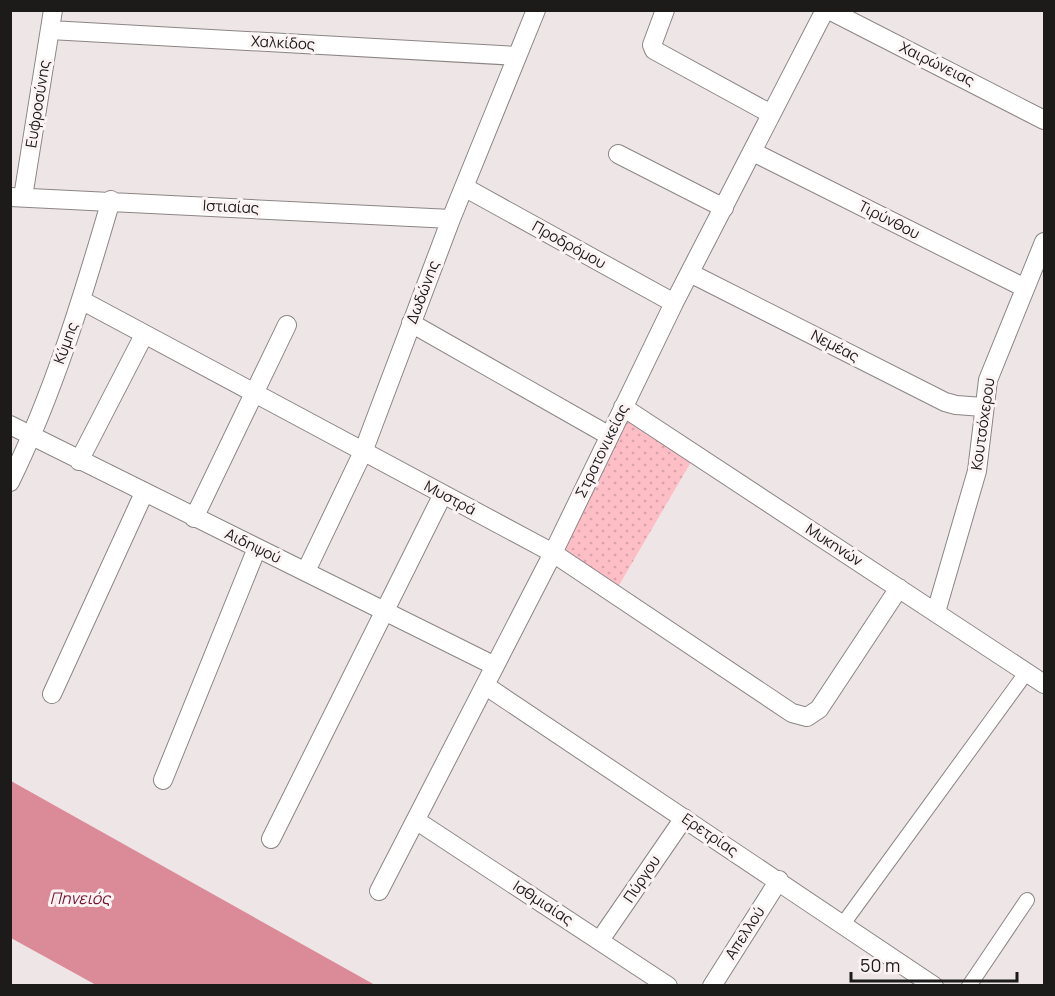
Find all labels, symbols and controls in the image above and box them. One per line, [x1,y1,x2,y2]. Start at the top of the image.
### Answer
street label: Χαλκίδος [250,30,316,55]
street label: Χαιρώνειας [896,36,978,91]
street label: Ευφροσύνης [20,59,55,149]
street label: Ιστιαίας [202,195,260,218]
street label: Τιρύνθου [855,195,924,244]
street label: Προδρόμου [528,216,610,274]
street label: Δωδώνης [401,257,444,326]
street label: Κύμης [48,319,83,367]
street label: Νεμέας [807,324,863,367]
street label: Κουτσόχερου [966,376,999,472]
street label: Στρατονικείας [570,400,633,501]
street label: Μυστρά [421,475,480,520]
street label: Μυκηνών [802,518,867,571]
street label: Αιδηψού [222,523,285,568]
street label: Ερετρίας [678,808,743,861]
street label: Πύργου [618,851,665,906]
street label: Ισθμιαίας [509,875,577,930]
water label: Πηνειός [50,887,111,909]
street label: Απελλού [720,902,769,963]
scale bar [851,945,1018,983]
text: 50 m [860,953,900,977]

